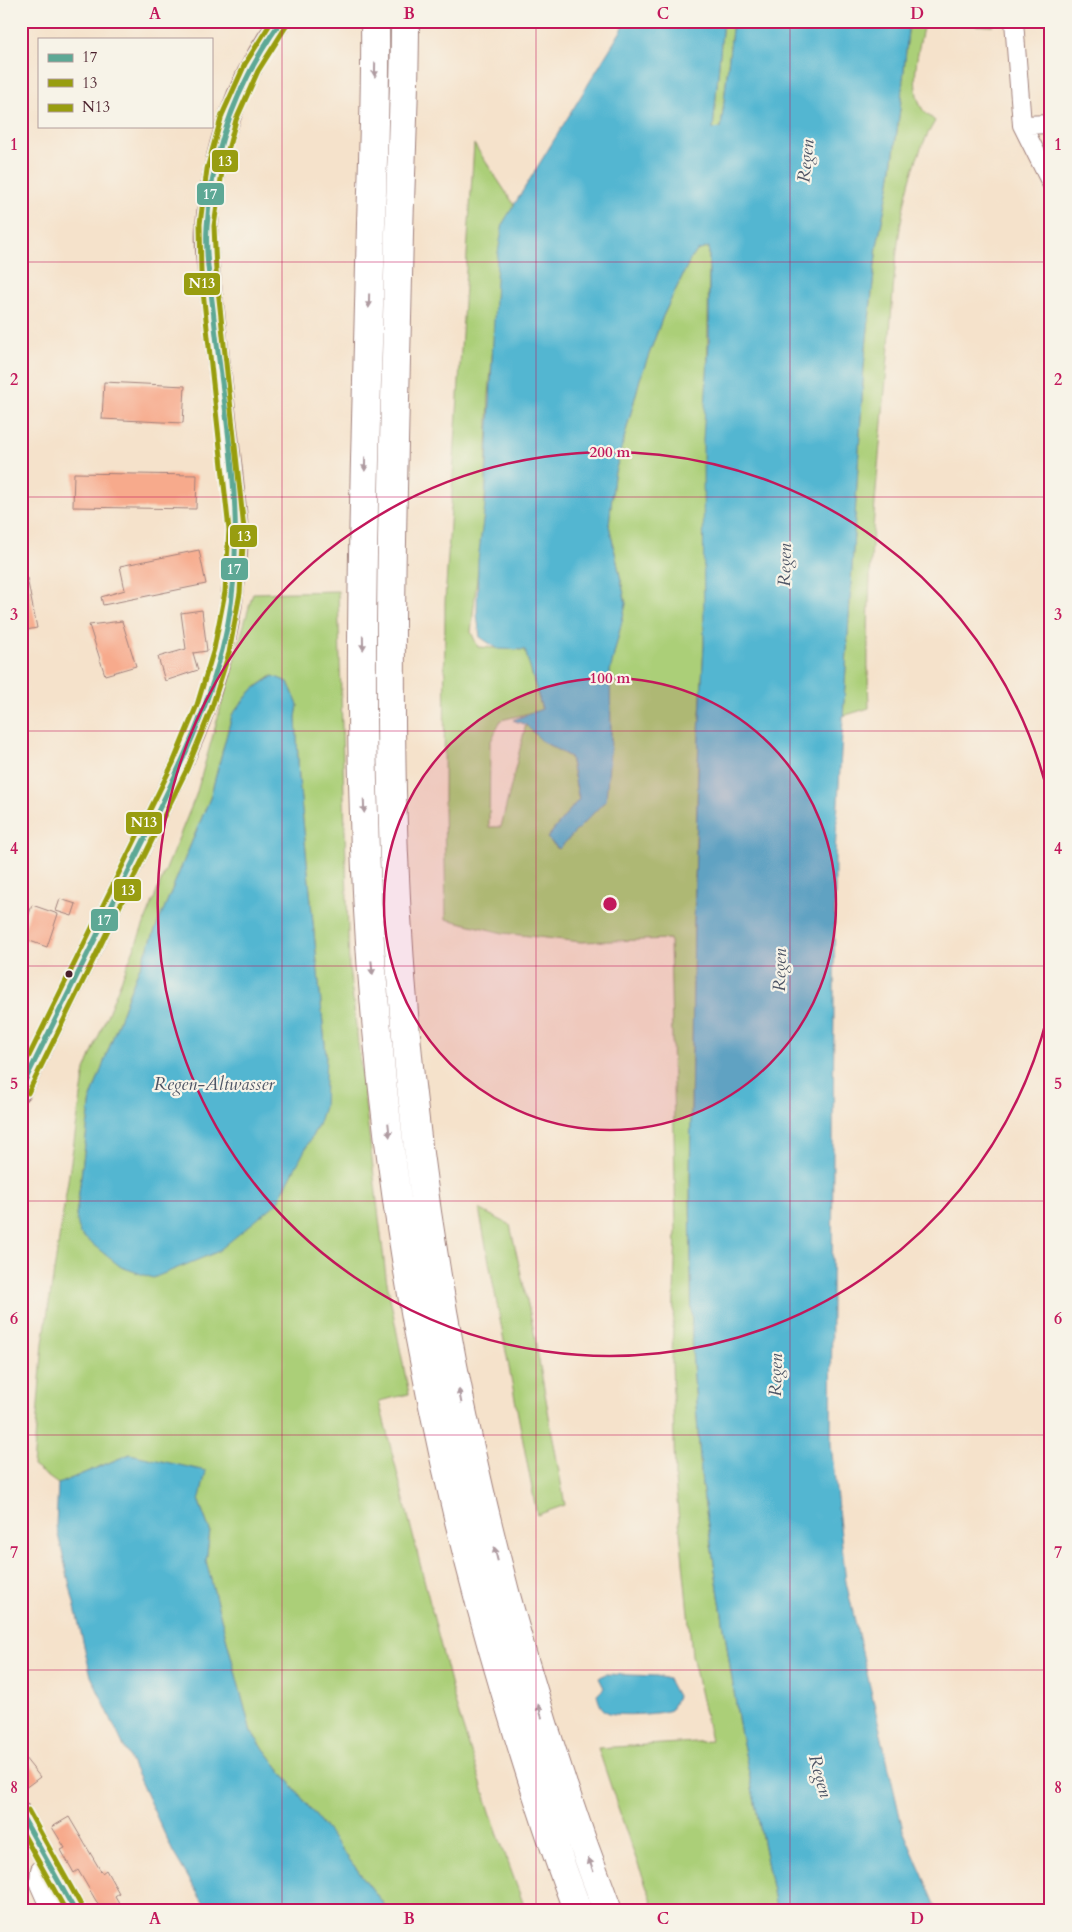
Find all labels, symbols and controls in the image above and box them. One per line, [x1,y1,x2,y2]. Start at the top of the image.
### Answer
text: A [149,3,161,25]
text: B [403,3,415,25]
text: C [657,3,669,25]
text: D [910,3,924,25]
legend [38,38,212,128]
text: 17 [82,47,98,67]
one-way arrow [370,62,378,78]
text: 13 [82,73,97,93]
text: N13 [82,97,110,117]
text: 1 [10,134,18,156]
text: 1 [1054,134,1062,156]
water label: Regen [791,138,821,184]
line badge: 13 [211,149,239,173]
text: 13 [218,152,232,171]
line badge: 17 [196,182,225,206]
text: 17 [203,185,217,204]
line badge: N13 [183,272,221,296]
text: N13 [189,274,215,293]
one-way arrow [365,294,373,310]
text: 2 [10,369,18,391]
text: 2 [1054,369,1062,391]
text: 200 m [590,442,631,462]
one-way arrow [361,456,369,472]
line badge: 13 [229,524,258,548]
text: 13 [237,527,251,546]
water label: Regen [772,543,798,587]
line badge: 17 [220,557,249,581]
text: 17 [227,560,241,579]
text: 3 [10,604,18,626]
text: 3 [1054,604,1062,626]
one-way arrow [359,635,367,651]
text: 100 m [590,668,631,688]
one-way arrow [360,798,368,814]
line badge: N13 [125,811,163,835]
text: N13 [131,813,157,832]
text: 4 [10,838,18,860]
text: 4 [1054,838,1062,860]
line badge: 13 [113,878,142,902]
text: 13 [121,881,135,900]
centre of rings [601,895,619,913]
line badge: 17 [90,908,119,932]
text: 17 [97,911,111,930]
water label: Regen [767,948,793,992]
one-way arrow [369,960,377,976]
unlabelled marker [64,969,74,979]
water label: Regen-Altwasser [154,1072,275,1097]
text: 5 [10,1073,18,1095]
text: 5 [1054,1073,1062,1095]
one-way arrow [385,1122,393,1138]
text: 6 [10,1308,18,1330]
text: 6 [1054,1308,1062,1330]
water label: Regen [763,1353,789,1397]
one-way arrow [456,1387,464,1403]
text: 7 [10,1542,18,1564]
text: 7 [1054,1542,1062,1564]
one-way arrow [492,1547,500,1562]
one-way arrow [536,1703,544,1718]
water label: Regen [802,1752,838,1800]
text: 8 [10,1777,18,1799]
text: 8 [1054,1777,1062,1799]
one-way arrow [587,1857,595,1872]
text: A [149,1908,161,1930]
text: B [403,1908,415,1930]
text: C [657,1908,669,1930]
text: D [910,1908,924,1930]

